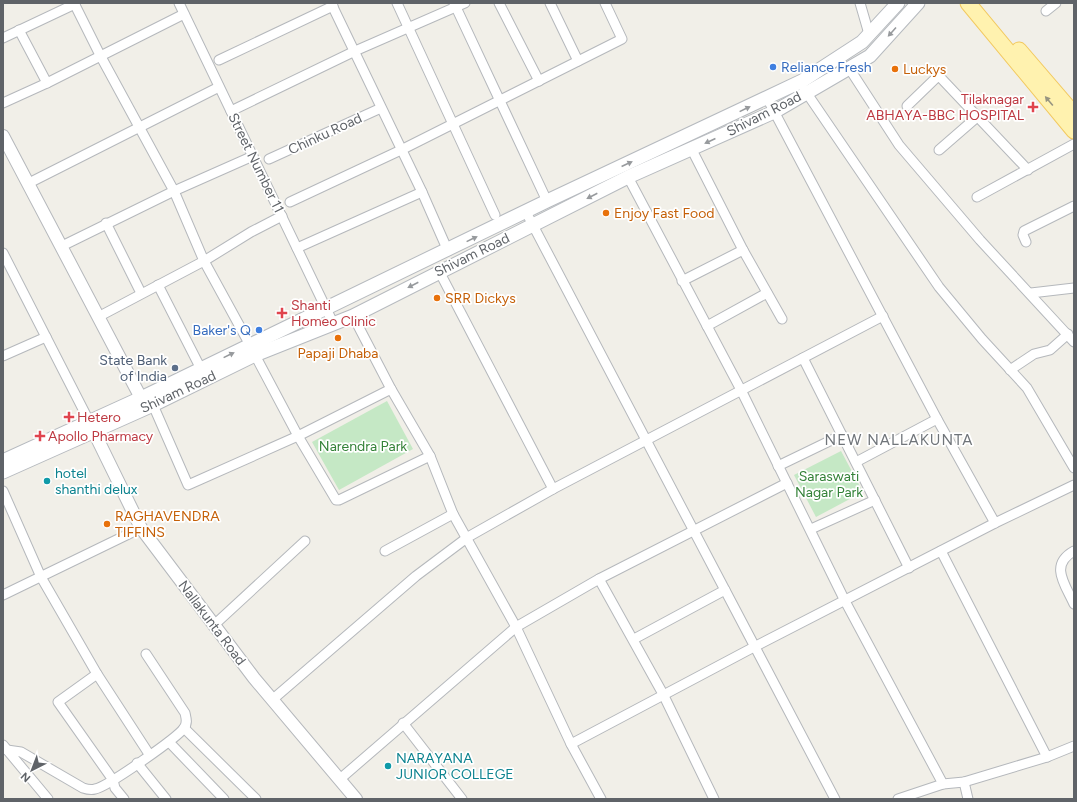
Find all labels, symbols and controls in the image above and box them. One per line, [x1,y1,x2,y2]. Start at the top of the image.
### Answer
one-way arrow [887,27,897,37]
place label: Reliance Fresh [781,59,872,76]
place label: Luckys [903,61,946,78]
marker: Reliance Fresh [768,62,778,72]
marker: Luckys [890,64,900,74]
street label: Shivam Road [724,88,804,140]
place label: Tilaknagar ABHAYA-BBC HOSPITAL [866,91,1025,124]
one-way arrow [1045,96,1054,107]
marker: Tilaknagar ABHAYA-BBC HOSPITAL [1027,101,1039,113]
one-way arrow [739,106,750,112]
street label: Street Number 11 [225,110,287,216]
street label: Chinku Road [285,110,365,158]
one-way arrow [704,138,716,144]
one-way arrow [621,161,633,167]
one-way arrow [586,192,598,199]
place label: Enjoy Fast Food [614,205,715,222]
marker: Enjoy Fast Food [601,208,611,218]
street label: Shivam Road [432,229,512,281]
one-way arrow [467,236,478,242]
one-way arrow [407,281,419,288]
place label: SRR Dickys [445,290,516,307]
marker: SRR Dickys [432,293,442,303]
place label: Shanti Homeo Clinic [291,297,376,330]
marker: Shanti Homeo Clinic [276,307,288,319]
place label: Baker's Q [193,322,251,339]
marker: Baker's Q [254,325,264,335]
marker: Papaji Dhaba [333,333,343,343]
place label: Papaji Dhaba [298,345,378,362]
place label: State Bank of India [99,352,167,385]
one-way arrow [223,352,234,358]
marker: State Bank of India [170,363,180,373]
street label: Shivam Road [137,367,219,417]
place label: Hetero [77,409,121,426]
marker: Hetero [64,412,74,422]
place label: Apollo Pharmacy [48,428,154,445]
marker: Apollo Pharmacy [35,431,45,441]
district label: NEW NALLAKUNTA [825,431,973,449]
park label: Narendra Park [319,438,407,455]
place label: hotel shanthi delux [55,465,138,498]
park label: Saraswati Nagar Park [795,468,863,501]
marker: hotel shanthi delux [42,476,52,486]
place label: RAGHAVENDRA TIFFINS [115,508,220,541]
marker: RAGHAVENDRA TIFFINS [102,519,112,529]
street label: Nallakunta Road [175,577,249,669]
north arrow [12,750,52,790]
place label: NARAYANA JUNIOR COLLEGE [396,750,514,783]
marker: NARAYANA JUNIOR COLLEGE [383,761,393,771]
text: N [18,769,33,785]

